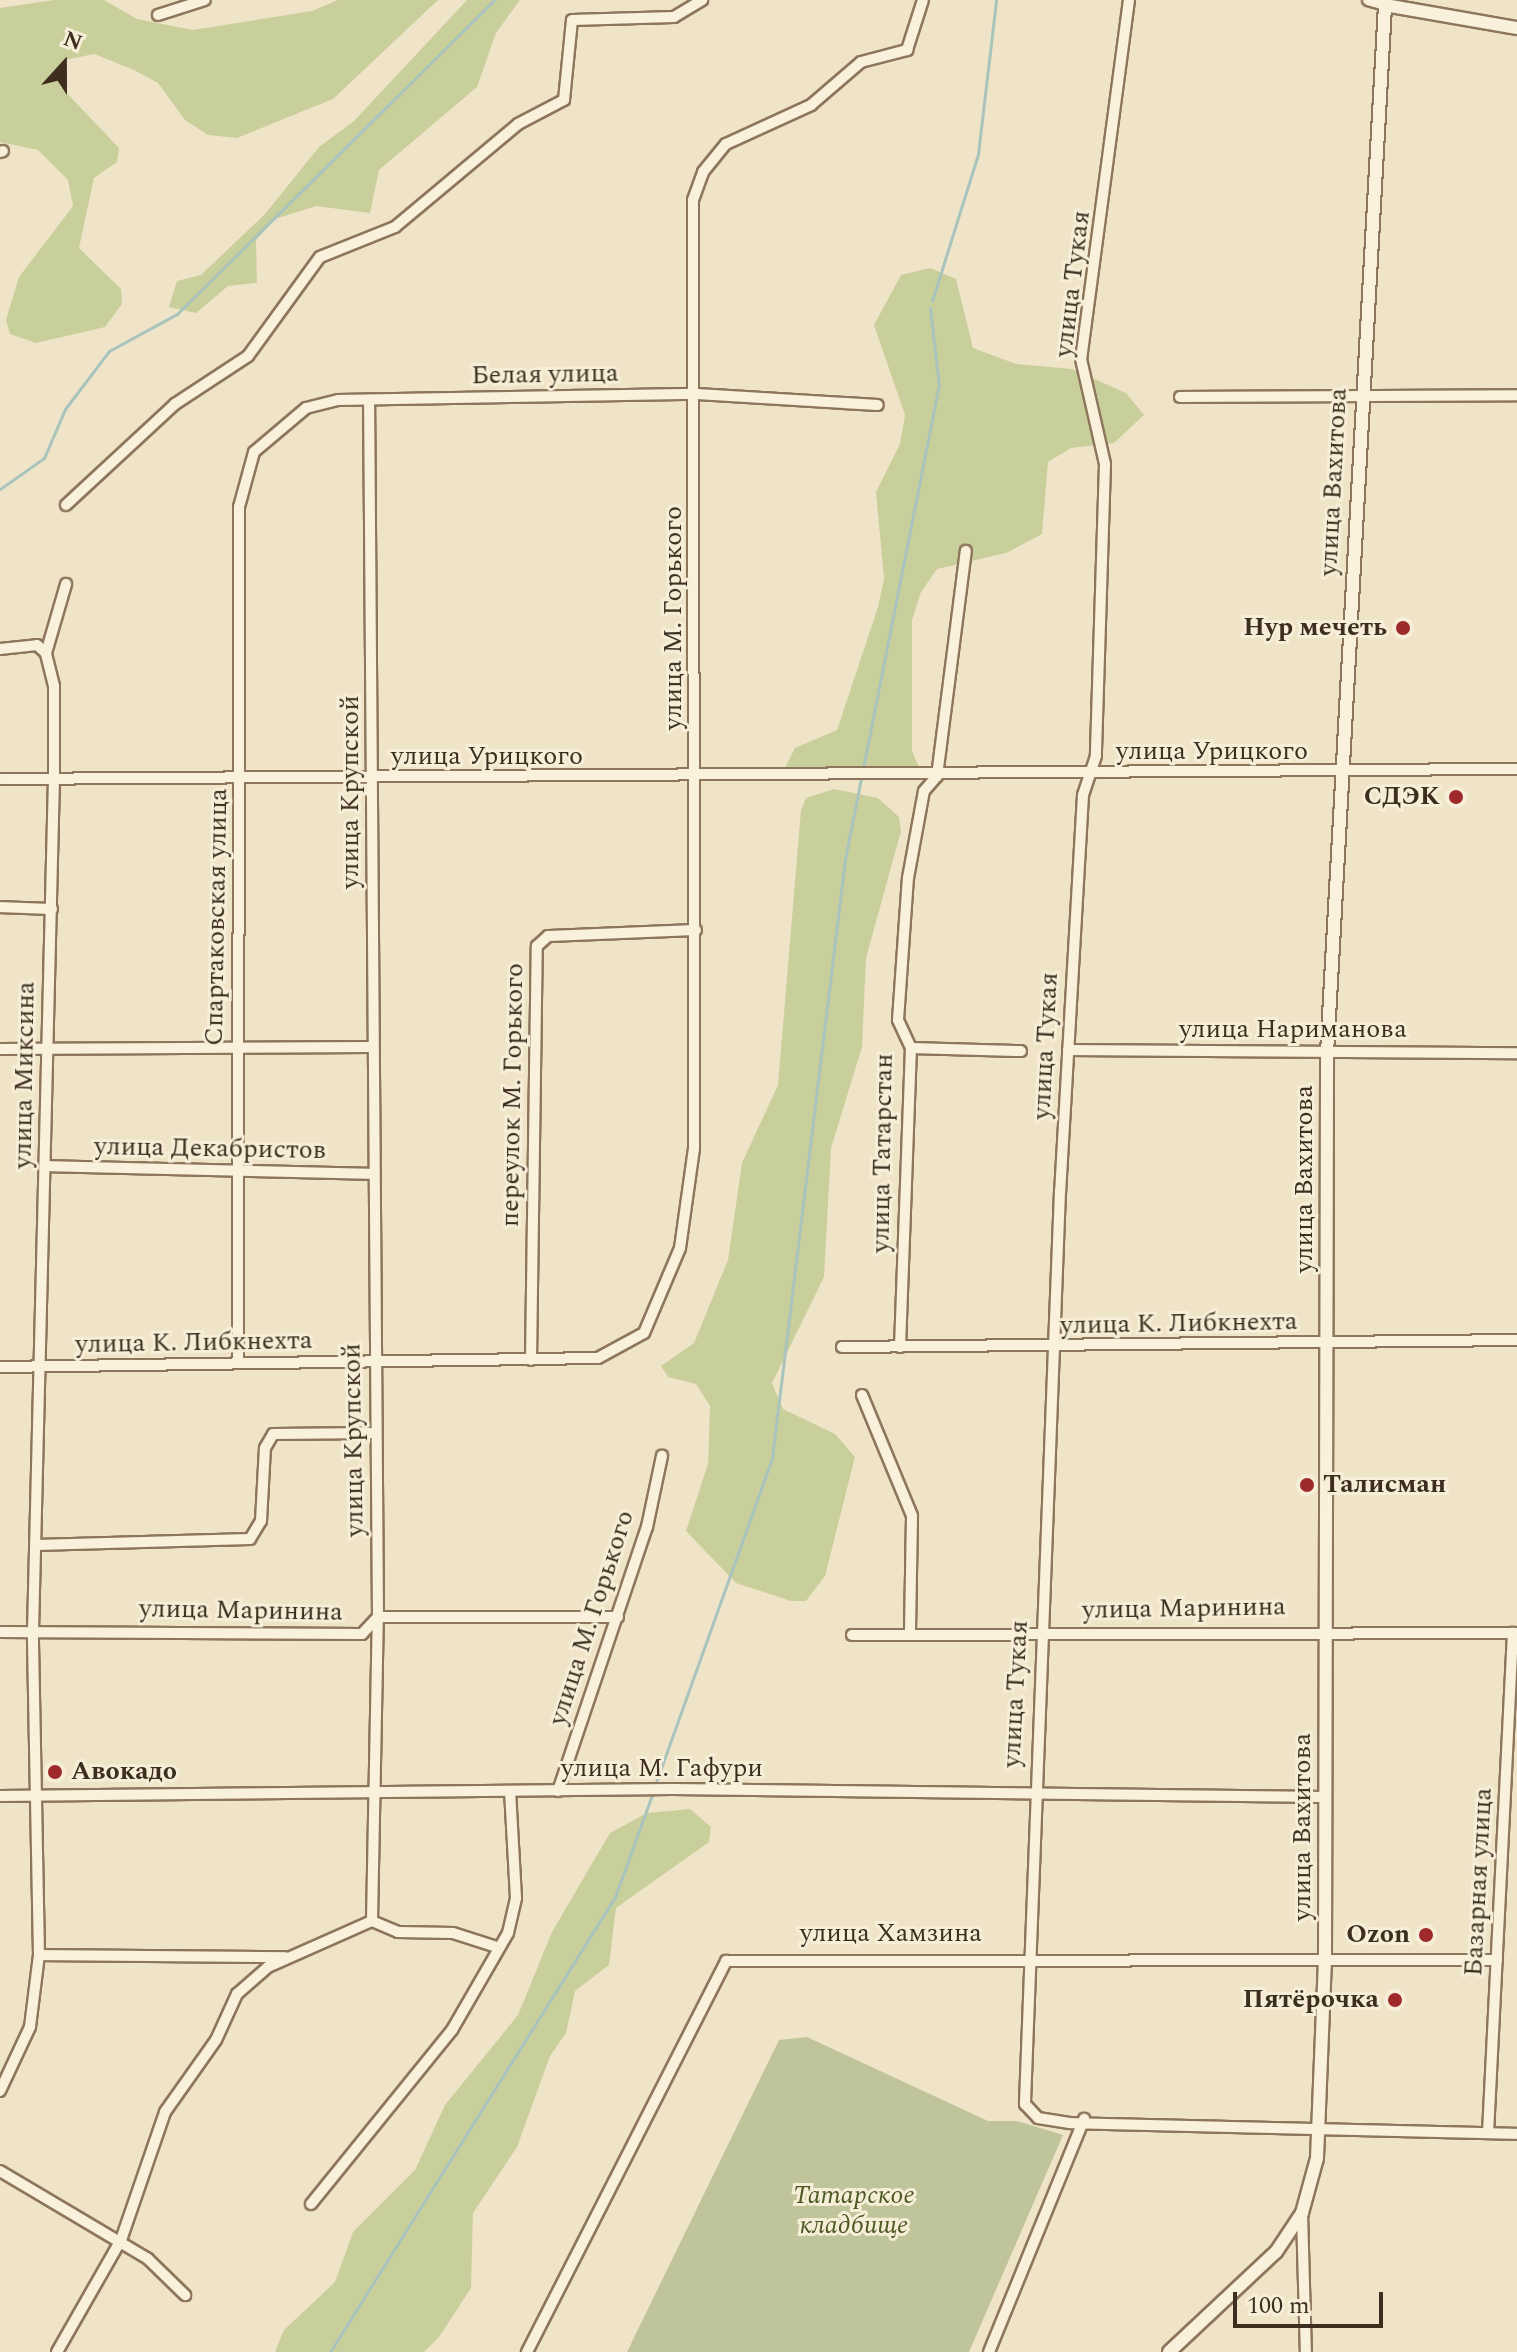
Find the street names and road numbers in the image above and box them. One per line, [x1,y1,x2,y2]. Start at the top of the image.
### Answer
street label: улица Тукая [1049,209,1097,359]
street label: Белая улица [471,358,619,392]
street label: улица Вахитова [1313,387,1355,577]
street label: улица М. Горького [658,506,690,730]
street label: улица Крупской [335,695,367,889]
street label: улица Урицкого [1116,736,1308,768]
street label: улица Урицкого [391,741,583,773]
street label: Спартаковская улица [199,788,235,1046]
street label: переулок М. Горького [495,963,531,1227]
street label: улица Тукая [1027,972,1065,1120]
street label: улица Миксина [8,981,42,1169]
street label: улица Нариманова [1179,1014,1407,1046]
street label: улица Татарстан [866,1053,900,1253]
street label: улица Вахитова [1289,1085,1321,1273]
street label: улица Декабристов [94,1131,326,1167]
street label: улица К. Либкнехта [1060,1306,1298,1342]
street label: улица К. Либкнехта [75,1325,313,1361]
street label: улица Крупской [337,1343,371,1537]
street label: улица М. Горького [543,1507,641,1729]
street label: улица Маринина [1082,1592,1286,1626]
street label: улица Маринина [139,1594,343,1628]
street label: улица Тукая [997,1620,1035,1768]
street label: улица Вахитова [1287,1733,1319,1921]
street label: улица М. Гафури [561,1753,763,1785]
street label: Базарная улица [1458,1787,1500,1977]
street label: улица Хамзина [800,1918,982,1950]

